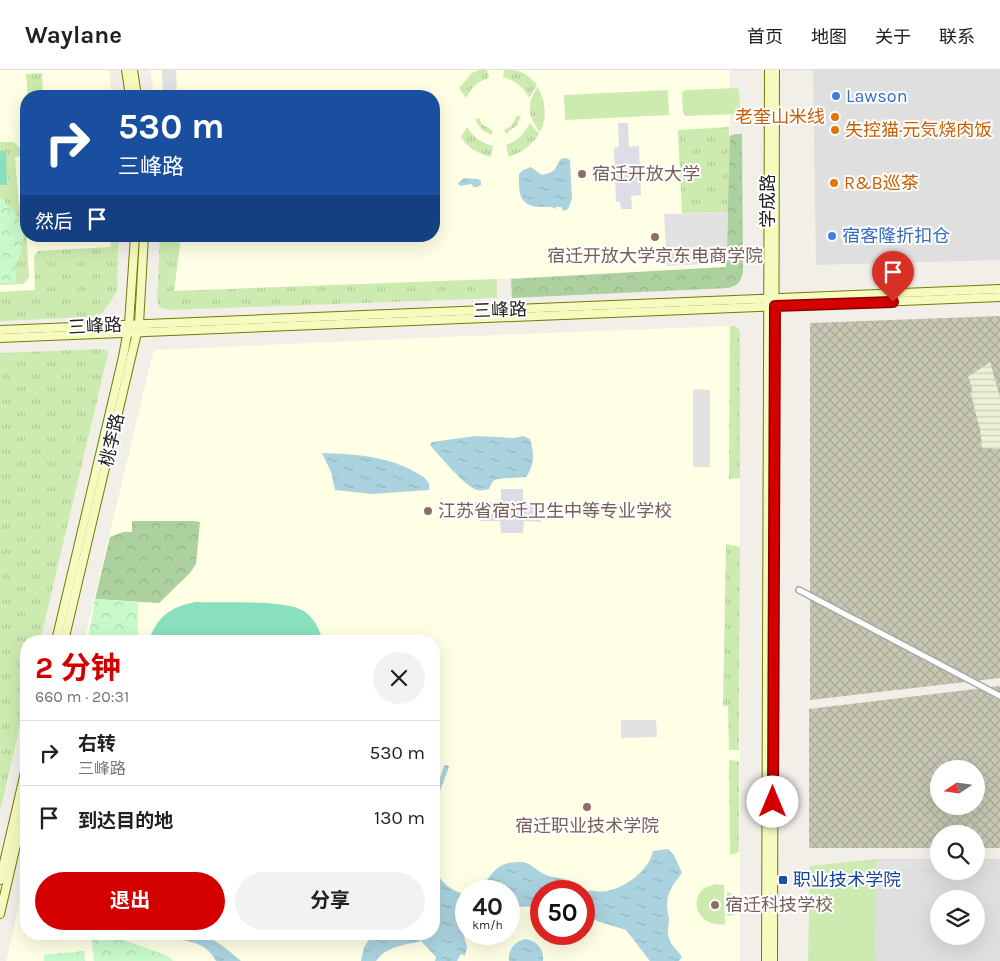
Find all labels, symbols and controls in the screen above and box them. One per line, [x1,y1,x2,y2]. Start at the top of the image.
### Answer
text: Waylane [25,21,122,49]
text: 首页 [747,26,783,48]
text: 地图 [811,26,847,48]
text: 关于 [875,26,911,48]
text: 联系 [939,26,975,48]
place label: Lawson [846,85,908,107]
marker: Lawson [830,90,842,102]
text: 530 m [118,106,224,147]
place label: 老奎山米线 [735,106,825,128]
icon: right [35,110,100,175]
marker: 老奎山米线 [829,111,841,123]
place label: 失控猫·元気烧肉饭 [845,119,992,141]
marker: 失控猫·元気烧肉饭 [829,124,841,136]
text: 三峰路 [118,154,184,180]
place label: 宿迁开放大学 [592,163,700,185]
marker: 宿迁开放大学 [576,168,588,180]
place label: R&B巡茶 [844,172,919,194]
street label: 学成路 [757,174,779,228]
marker: R&B巡茶 [828,177,840,189]
icon: arrive [83,205,111,233]
text: 然后 [35,211,73,233]
place label: 宿客隆折扣仓 [842,225,950,247]
marker: 宿客隆折扣仓 [826,230,838,242]
marker: 宿迁开放大学京东电商学院 [649,231,661,243]
place label: 宿迁开放大学京东电商学院 [547,245,763,267]
pin [872,251,914,302]
icon: arrive [879,258,907,286]
street label: 三峰路 [473,298,527,322]
street label: 三峰路 [67,314,123,338]
street label: 桃李路 [95,411,129,469]
place label: 江苏省宿迁卫生中等专业学校 [438,500,672,522]
marker: 江苏省宿迁卫生中等专业学校 [422,505,434,517]
text: 2 分钟 [35,650,121,686]
button: close [373,652,425,704]
text: 660 m · 20:31 [35,687,129,706]
text: 右转 [78,733,116,755]
icon: right [35,739,63,767]
text: 530 m [369,742,425,764]
text: 三峰路 [78,759,126,778]
north arrow [930,760,985,815]
map controls [930,760,985,945]
position arrow [746,775,798,827]
marker: 宿迁职业技术学院 [581,801,593,813]
icon: arrive [35,804,63,832]
text: 130 m [374,807,425,829]
text: 到达目的地 [78,810,173,832]
place label: 宿迁职业技术学院 [515,815,659,837]
button: search [930,825,985,880]
place label: 职业技术学院 [793,869,901,891]
button: 退出 [35,872,225,930]
button: 分享 [235,872,425,930]
marker: 职业技术学院 [777,874,789,886]
speed limit sign: 50 [530,880,595,945]
button: layers [930,890,985,945]
text: 40 [472,892,503,921]
place label: 宿迁科技学校 [725,894,833,916]
marker: 宿迁科技学校 [709,899,721,911]
text: km/h [472,918,503,932]

